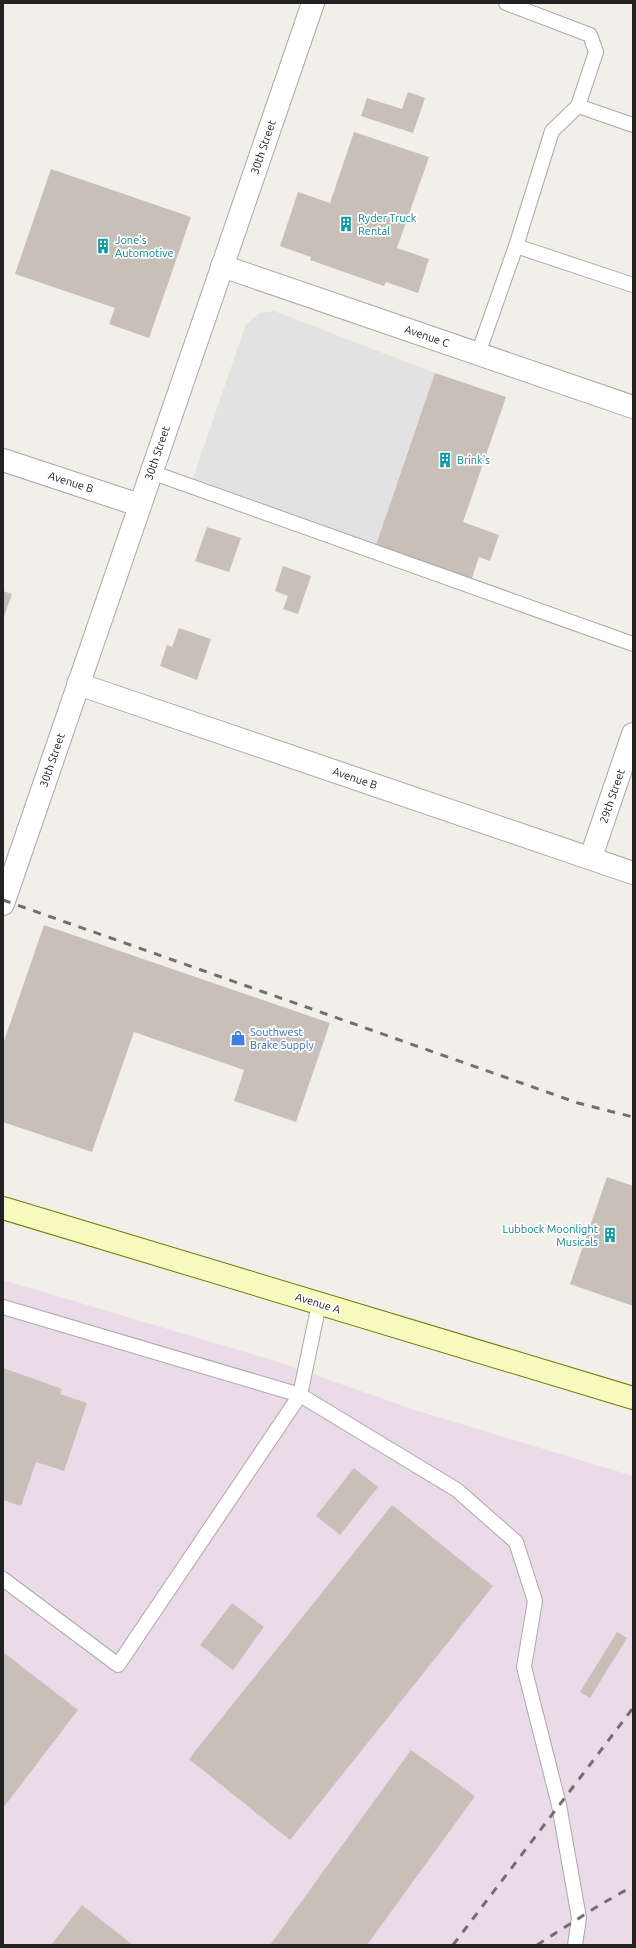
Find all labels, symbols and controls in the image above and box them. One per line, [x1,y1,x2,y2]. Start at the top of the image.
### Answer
street label: 30th Street [248,118,278,176]
place label: Ryder Truck Rental [358,212,417,237]
building icon: Ryder Truck Rental [337,215,355,233]
place label: Jone's Automotive [115,234,174,259]
building icon: Jone's Automotive [94,237,112,255]
street label: Avenue C [403,323,451,349]
street label: 30th Street [142,424,172,482]
building icon: Brink's [436,451,454,469]
place label: Brink's [457,454,490,466]
street label: Avenue B [47,469,95,495]
street label: 30th Street [37,731,67,789]
street label: Avenue B [331,765,379,791]
street label: 29th Street [597,767,627,825]
place label: Southwest Brake Supply [250,1026,315,1051]
shop icon: Southwest Brake Supply [229,1029,247,1047]
place label: Lubbock Moonlight Musicals [502,1223,599,1248]
building icon: Lubbock Moonlight Musicals [601,1226,619,1244]
street label: Avenue A [294,1290,343,1316]

